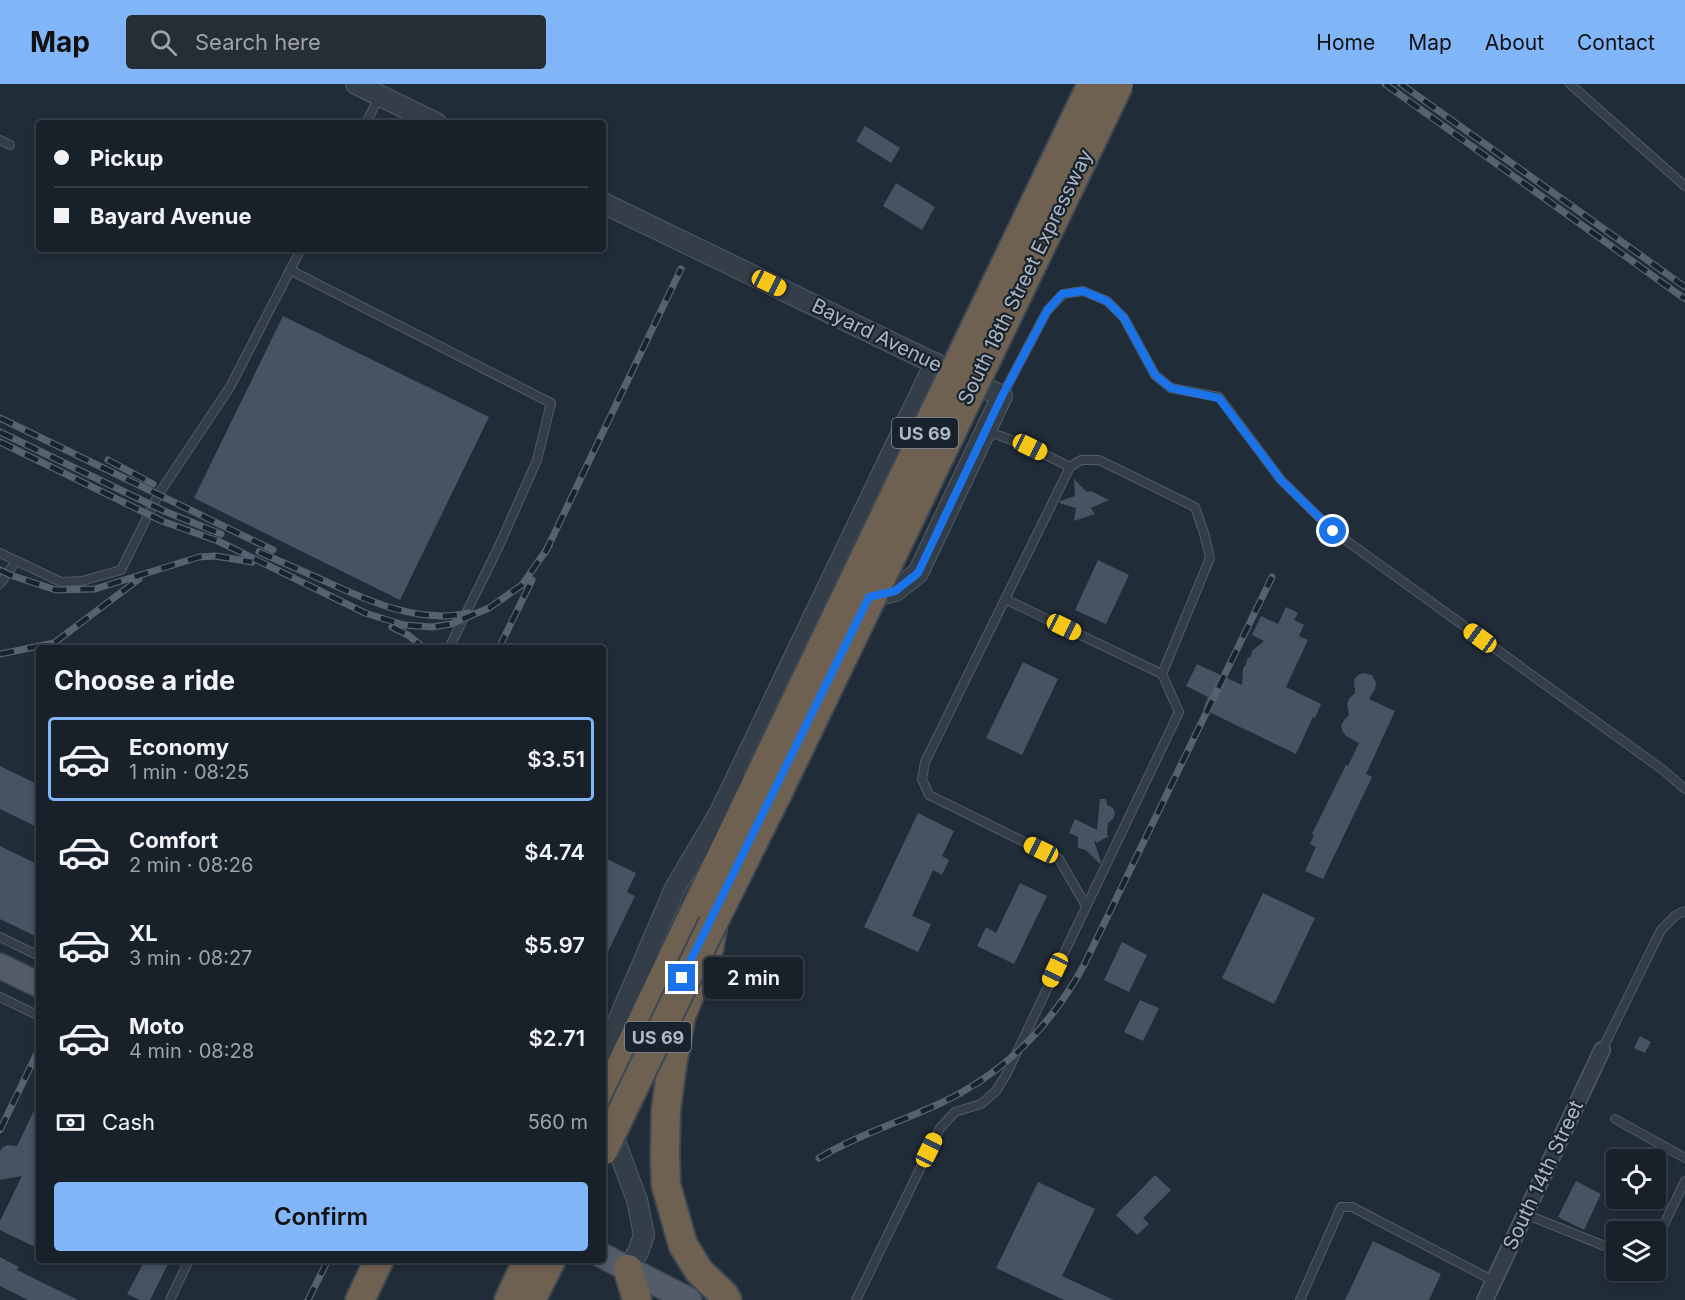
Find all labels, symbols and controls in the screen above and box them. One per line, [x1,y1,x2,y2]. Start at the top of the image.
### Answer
search box [126,15,546,69]
text: Map [30,25,90,59]
icon: search [147,26,180,59]
text: Search here [195,29,321,55]
text: Home [1316,30,1375,55]
text: Map [1408,30,1452,55]
text: About [1485,30,1544,55]
text: Contact [1577,30,1655,55]
text: Pickup [90,145,164,171]
street label: South 18th Street Expressway [953,145,1097,409]
text: Bayard Avenue [90,203,252,229]
car [749,267,789,299]
street label: Bayard Avenue [808,293,946,377]
road number: US 69 [892,418,958,448]
car [1010,431,1050,463]
route start [1319,517,1346,544]
car [1044,611,1084,643]
car [1460,620,1500,656]
text: Choose a ride [54,664,235,697]
icon: car [57,732,111,786]
text: Economy [129,734,229,760]
text: $3.51 [527,746,585,772]
text: 1 min · 08:25 [129,760,249,784]
icon: car [57,825,111,879]
text: Comfort [129,827,218,853]
car [1021,834,1061,866]
text: $4.74 [524,839,585,865]
text: 2 min · 08:26 [129,853,253,877]
icon: car [57,918,111,972]
text: XL [129,920,158,946]
text: $5.97 [524,932,585,958]
text: 3 min · 08:27 [129,946,252,970]
car [1039,950,1071,990]
callout: 2 min [703,957,802,999]
route end [668,964,695,991]
text: 2 min [727,966,780,990]
icon: car [57,1011,111,1065]
text: Moto [129,1013,184,1039]
road number: US 69 [625,1022,691,1052]
text: $2.71 [528,1025,585,1051]
text: 4 min · 08:28 [129,1039,254,1063]
street label: South 14th Street [1498,1096,1588,1254]
icon: cash [54,1106,87,1139]
text: Cash [102,1109,155,1135]
text: 560 m [528,1110,588,1134]
car [913,1130,945,1170]
map controls [1606,1149,1666,1281]
button: locate [1606,1149,1666,1209]
button: Confirm [54,1182,588,1251]
button: layers [1606,1221,1666,1281]

